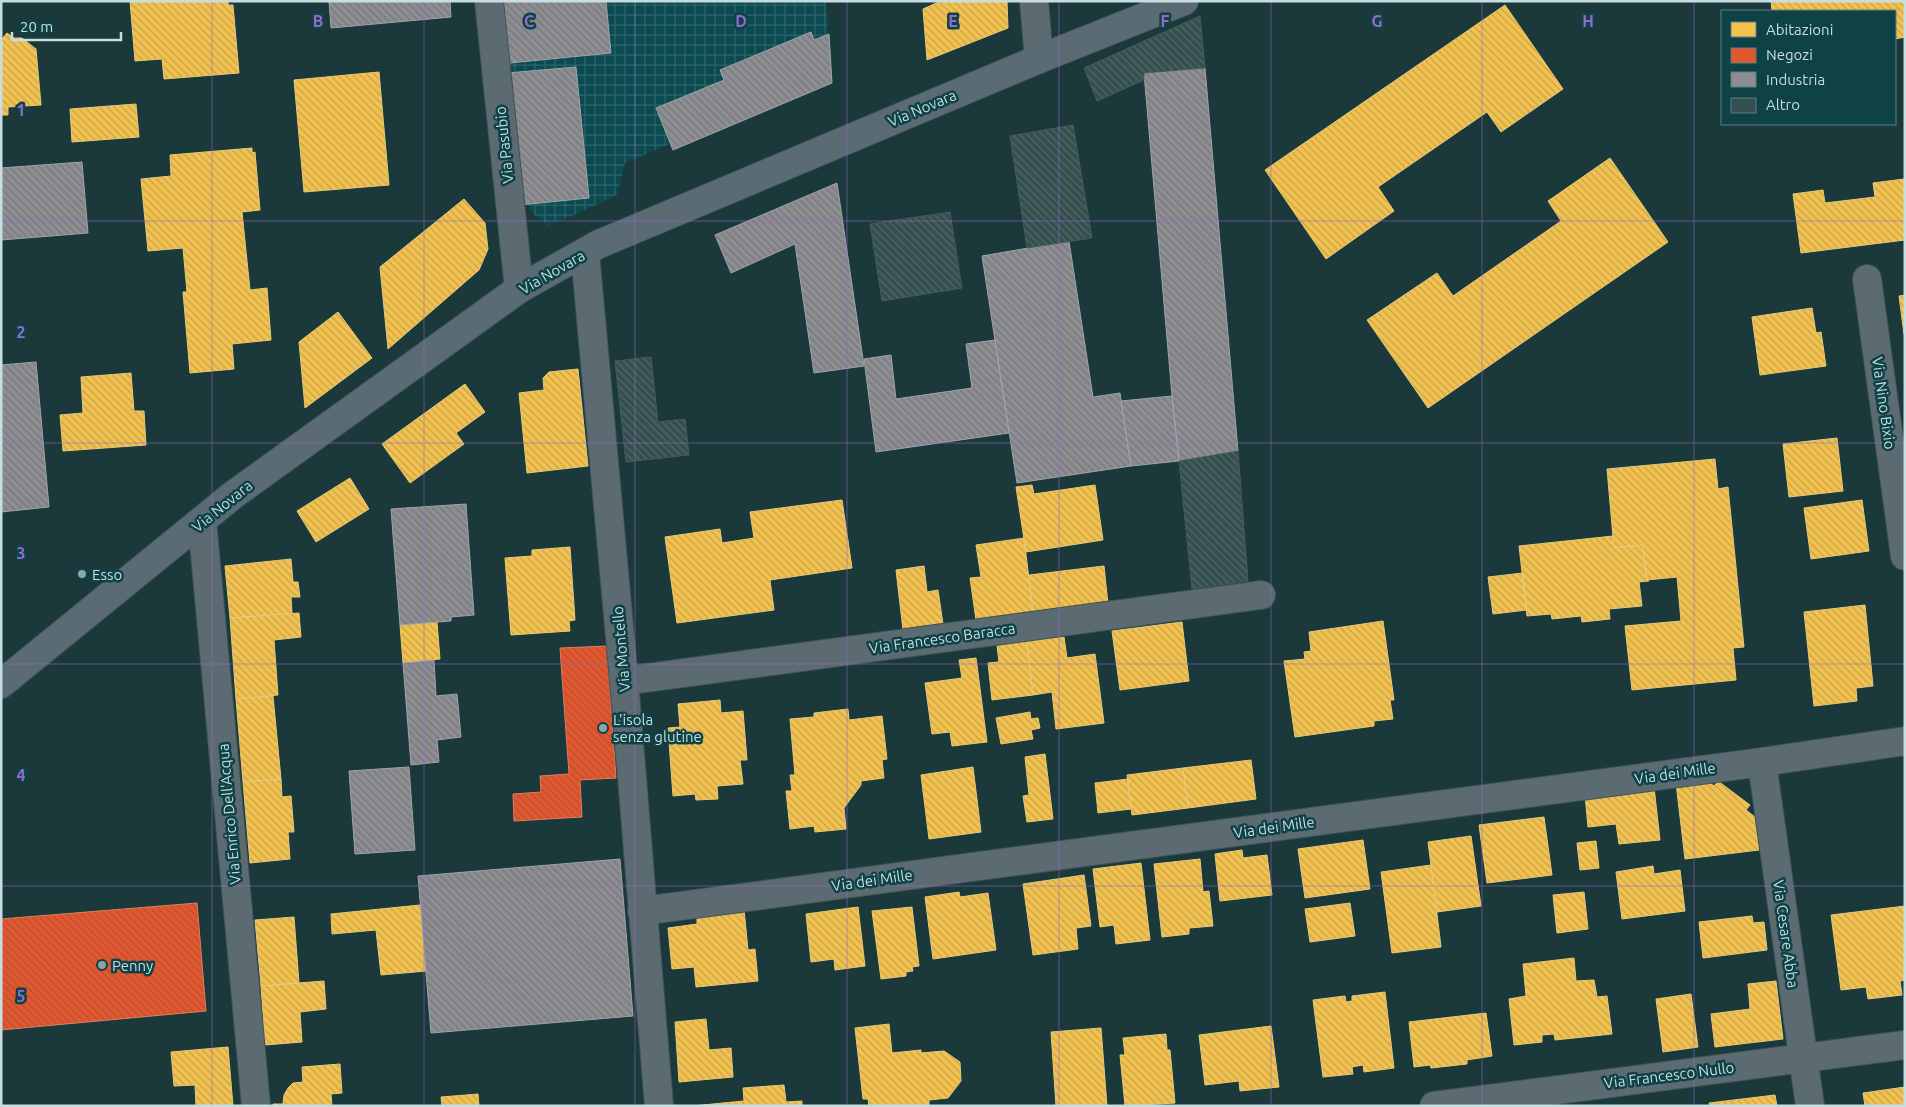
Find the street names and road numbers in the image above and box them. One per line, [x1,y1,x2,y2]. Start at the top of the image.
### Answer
street label: Via Novara [885,86,959,130]
street label: Via Pasubio [491,106,517,184]
street label: Via Novara [516,246,588,298]
street label: Via Nino Bixio [1869,356,1899,450]
street label: Via Novara [188,477,256,535]
street label: Via Montello [609,605,633,693]
street label: Via Francesco Baracca [868,619,1016,657]
street label: Via Enrico Dell'Acqua [214,743,244,885]
street label: Via dei Mille [1633,759,1717,787]
street label: Via dei Mille [1232,813,1316,841]
street label: Via dei Mille [830,866,914,894]
street label: Via Cesare Abba [1770,879,1802,989]
street label: Via Francesco Nullo [1603,1059,1735,1091]

